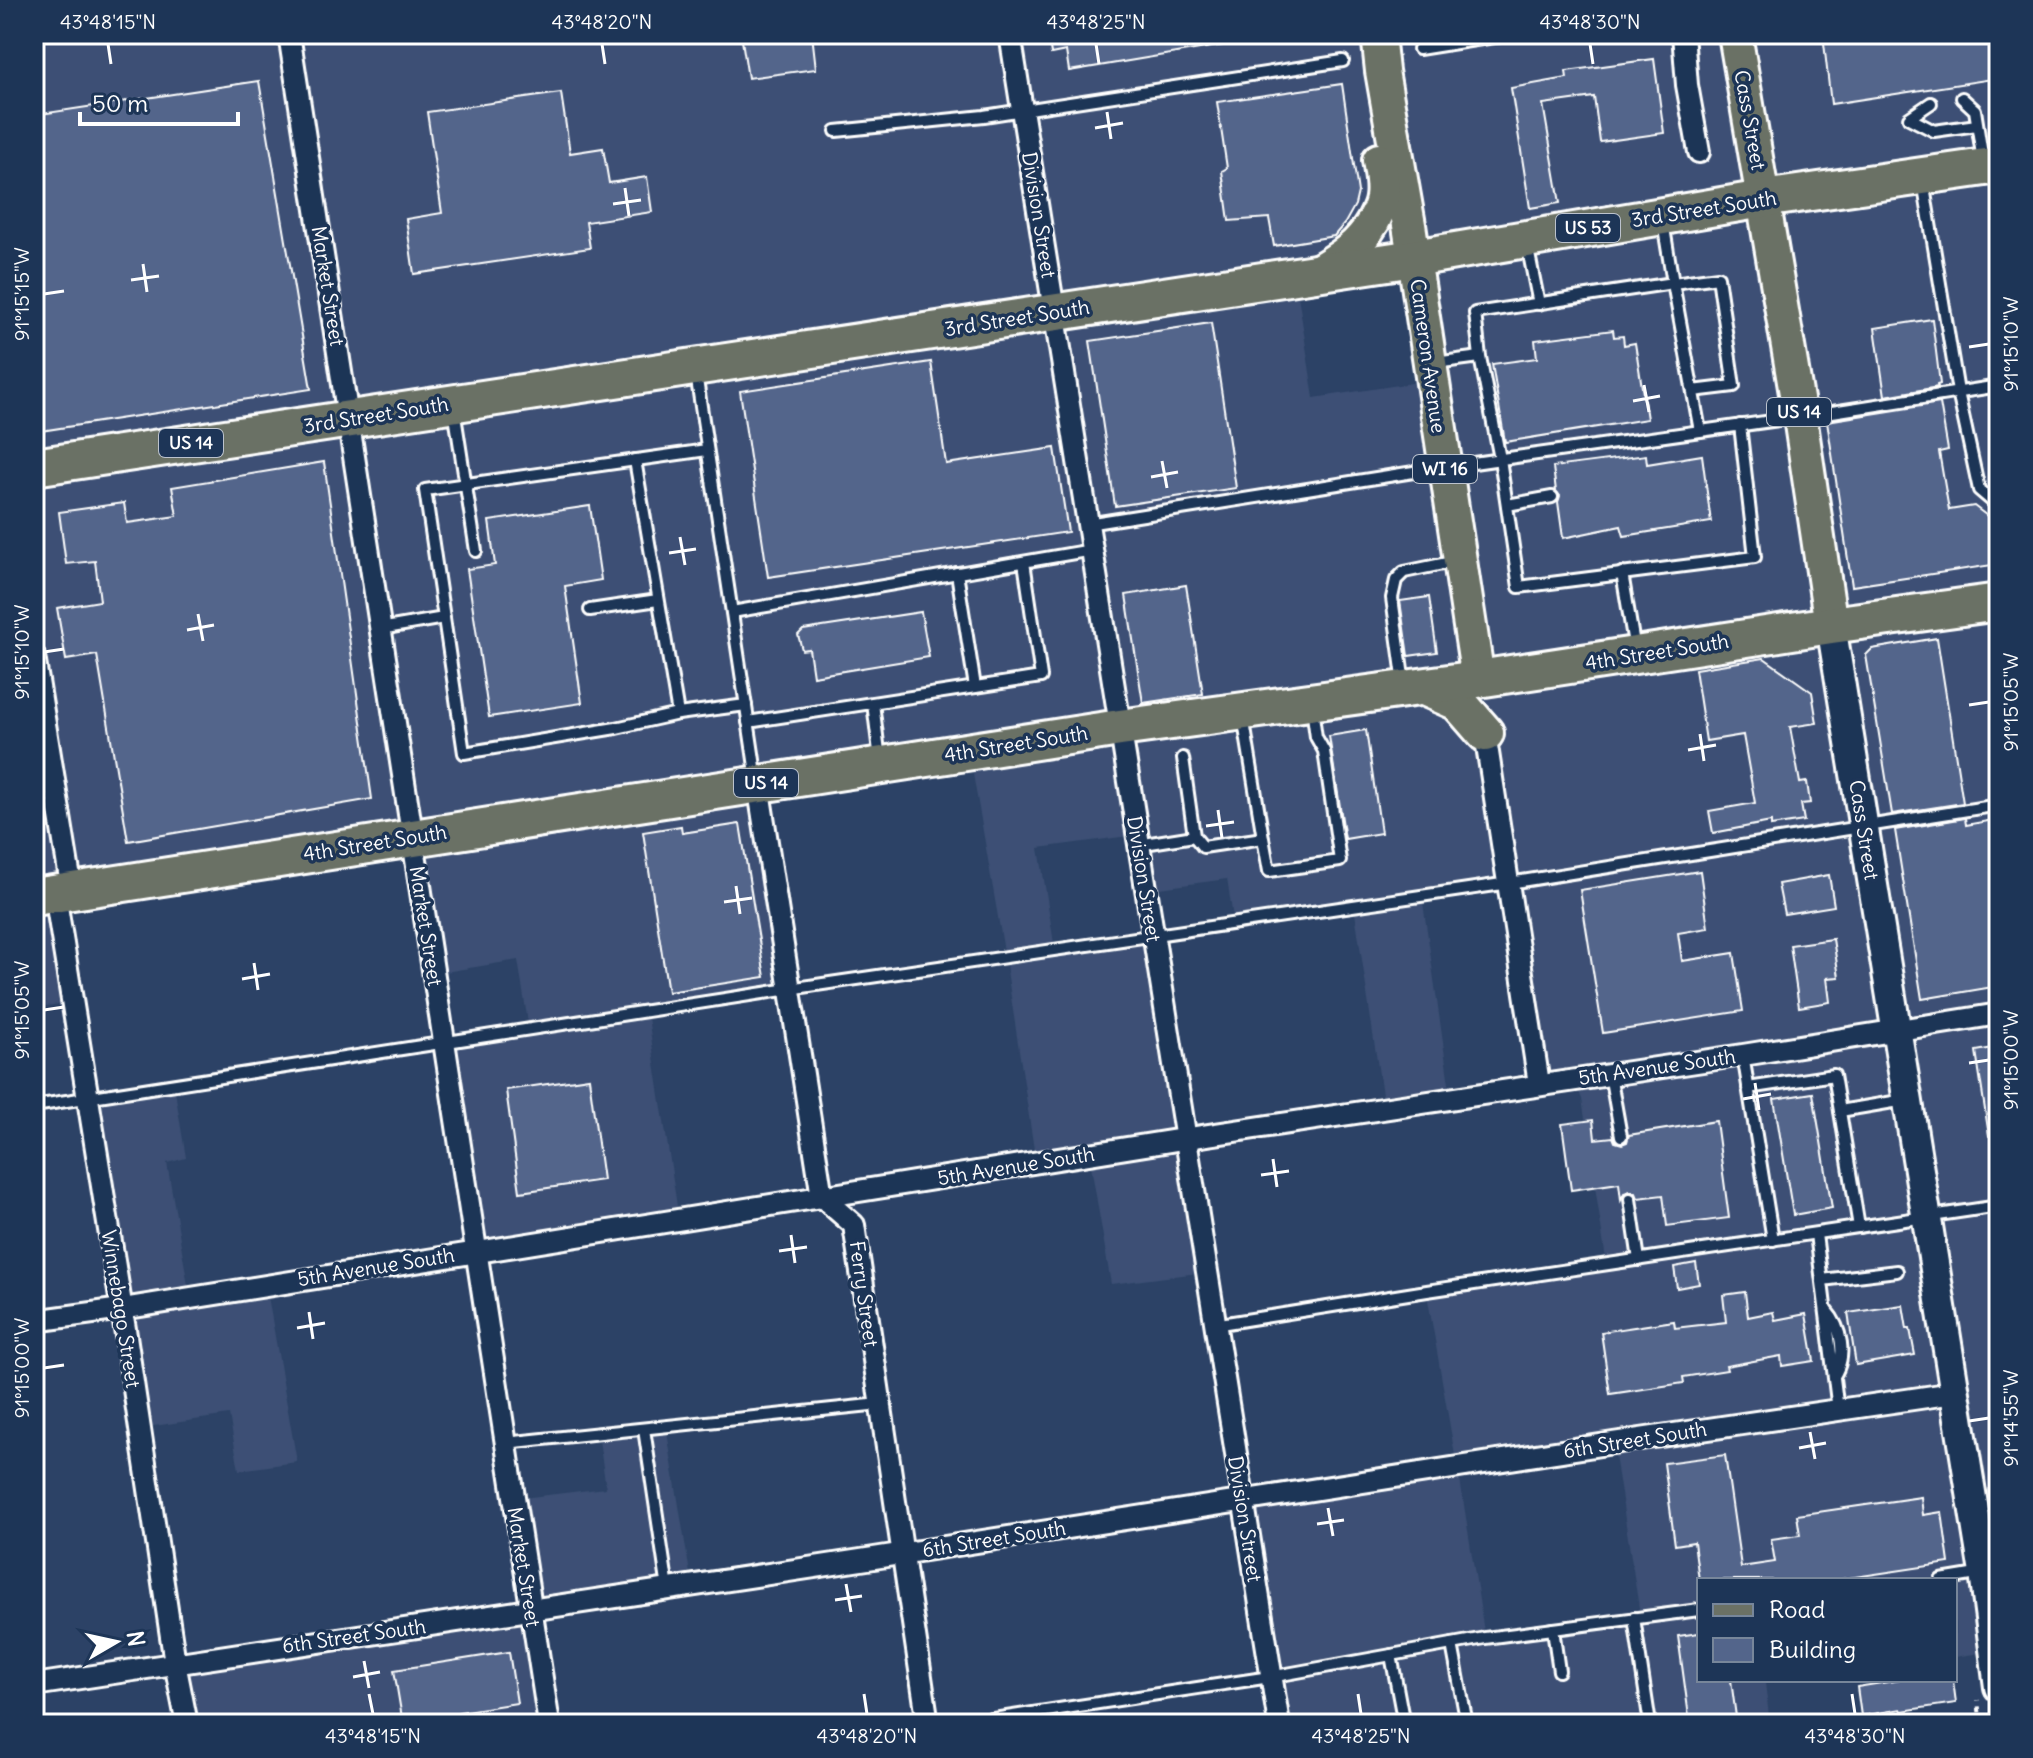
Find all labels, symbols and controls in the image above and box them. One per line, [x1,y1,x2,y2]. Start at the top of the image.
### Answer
text: 43°48'15"N [60,9,156,34]
text: 43°48'20"N [552,9,652,34]
text: 43°48'25"N [1046,9,1146,34]
text: 43°48'30"N [1539,9,1641,34]
street label: Cass Street [1729,68,1772,172]
scale bar [80,76,238,126]
text: 50 m [92,88,148,118]
street label: Division Street [1017,150,1062,280]
street label: 3rd Street South [1630,185,1778,232]
road number: US 53 [1556,214,1620,242]
street label: Market Street [307,224,350,348]
text: 91°15'15"W [9,247,34,341]
street label: Cameron Avenue [1405,277,1452,435]
street label: 3rd Street South [943,294,1091,341]
text: 91°15'10"W [1998,296,2023,392]
street label: 3rd Street South [302,391,450,438]
road number: US 14 [1767,398,1831,426]
road number: US 14 [159,429,223,457]
road number: WI 16 [1413,455,1477,483]
text: 91°15'10"W [9,604,34,700]
street label: 4th Street South [1583,628,1731,675]
text: 91°15'05"W [1998,652,2023,752]
street label: 4th Street South [942,720,1090,767]
road number: US 14 [734,769,798,797]
street label: Cass Street [1844,778,1885,882]
street label: Division Street [1122,814,1167,944]
street label: 4th Street South [301,819,449,866]
street label: Market Street [405,864,448,988]
text: 91°15'05"W [9,960,34,1060]
text: 91°15'00"W [1998,1010,2023,1110]
street label: 5th Avenue South [1577,1043,1737,1090]
street label: 5th Avenue South [936,1141,1096,1190]
street label: Winnebago Street [97,1228,146,1390]
street label: Ferry Street [845,1239,884,1349]
street label: 5th Avenue South [296,1242,456,1291]
text: 91°15'00"W [9,1318,34,1418]
text: 91°14'55"W [1998,1369,2023,1467]
street label: 6th Street South [1561,1416,1709,1463]
street label: Division Street [1223,1454,1268,1584]
street label: Market Street [503,1505,546,1629]
street label: 6th Street South [920,1515,1068,1562]
legend [1697,1578,1957,1682]
text: Road [1769,1594,1825,1624]
north arrow [76,1602,156,1682]
street label: 6th Street South [280,1613,427,1658]
text: N [121,1629,151,1649]
text: Building [1769,1634,1856,1664]
text: 43°48'15"N [325,1723,421,1748]
text: 43°48'20"N [817,1723,917,1748]
text: 43°48'25"N [1311,1723,1411,1748]
text: 43°48'30"N [1804,1723,1906,1748]

